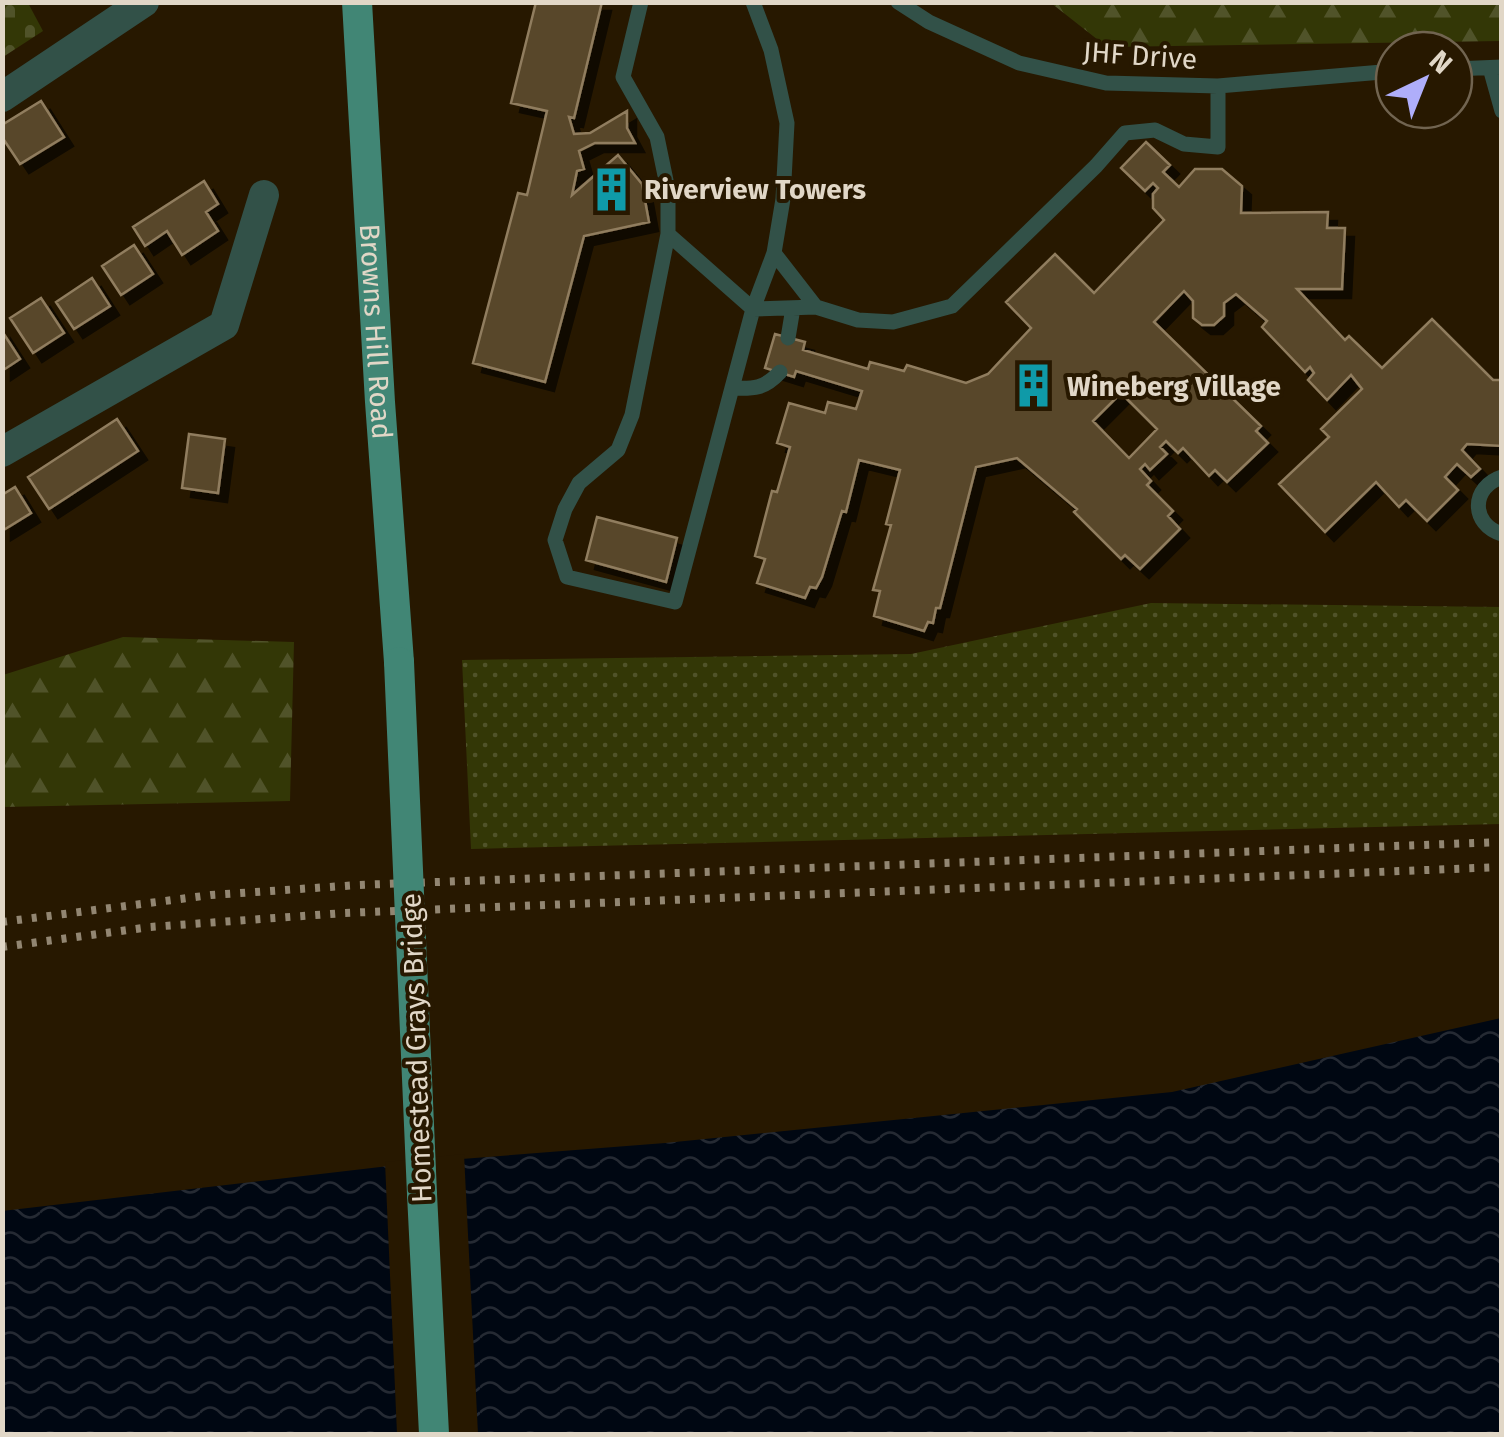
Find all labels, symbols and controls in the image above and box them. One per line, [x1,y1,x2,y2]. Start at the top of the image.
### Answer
north arrow [1374,30,1474,130]
street label: JHF Drive [1082,35,1198,76]
text: N [1423,44,1459,80]
building icon: Riverview Towers [587,165,635,213]
place label: Riverview Towers [644,173,866,206]
street label: Browns Hill Road [353,223,399,440]
building icon: Wineberg Village [1010,362,1058,410]
place label: Wineberg Village [1067,370,1281,403]
street label: Homestead Grays Bridge [395,892,438,1203]

